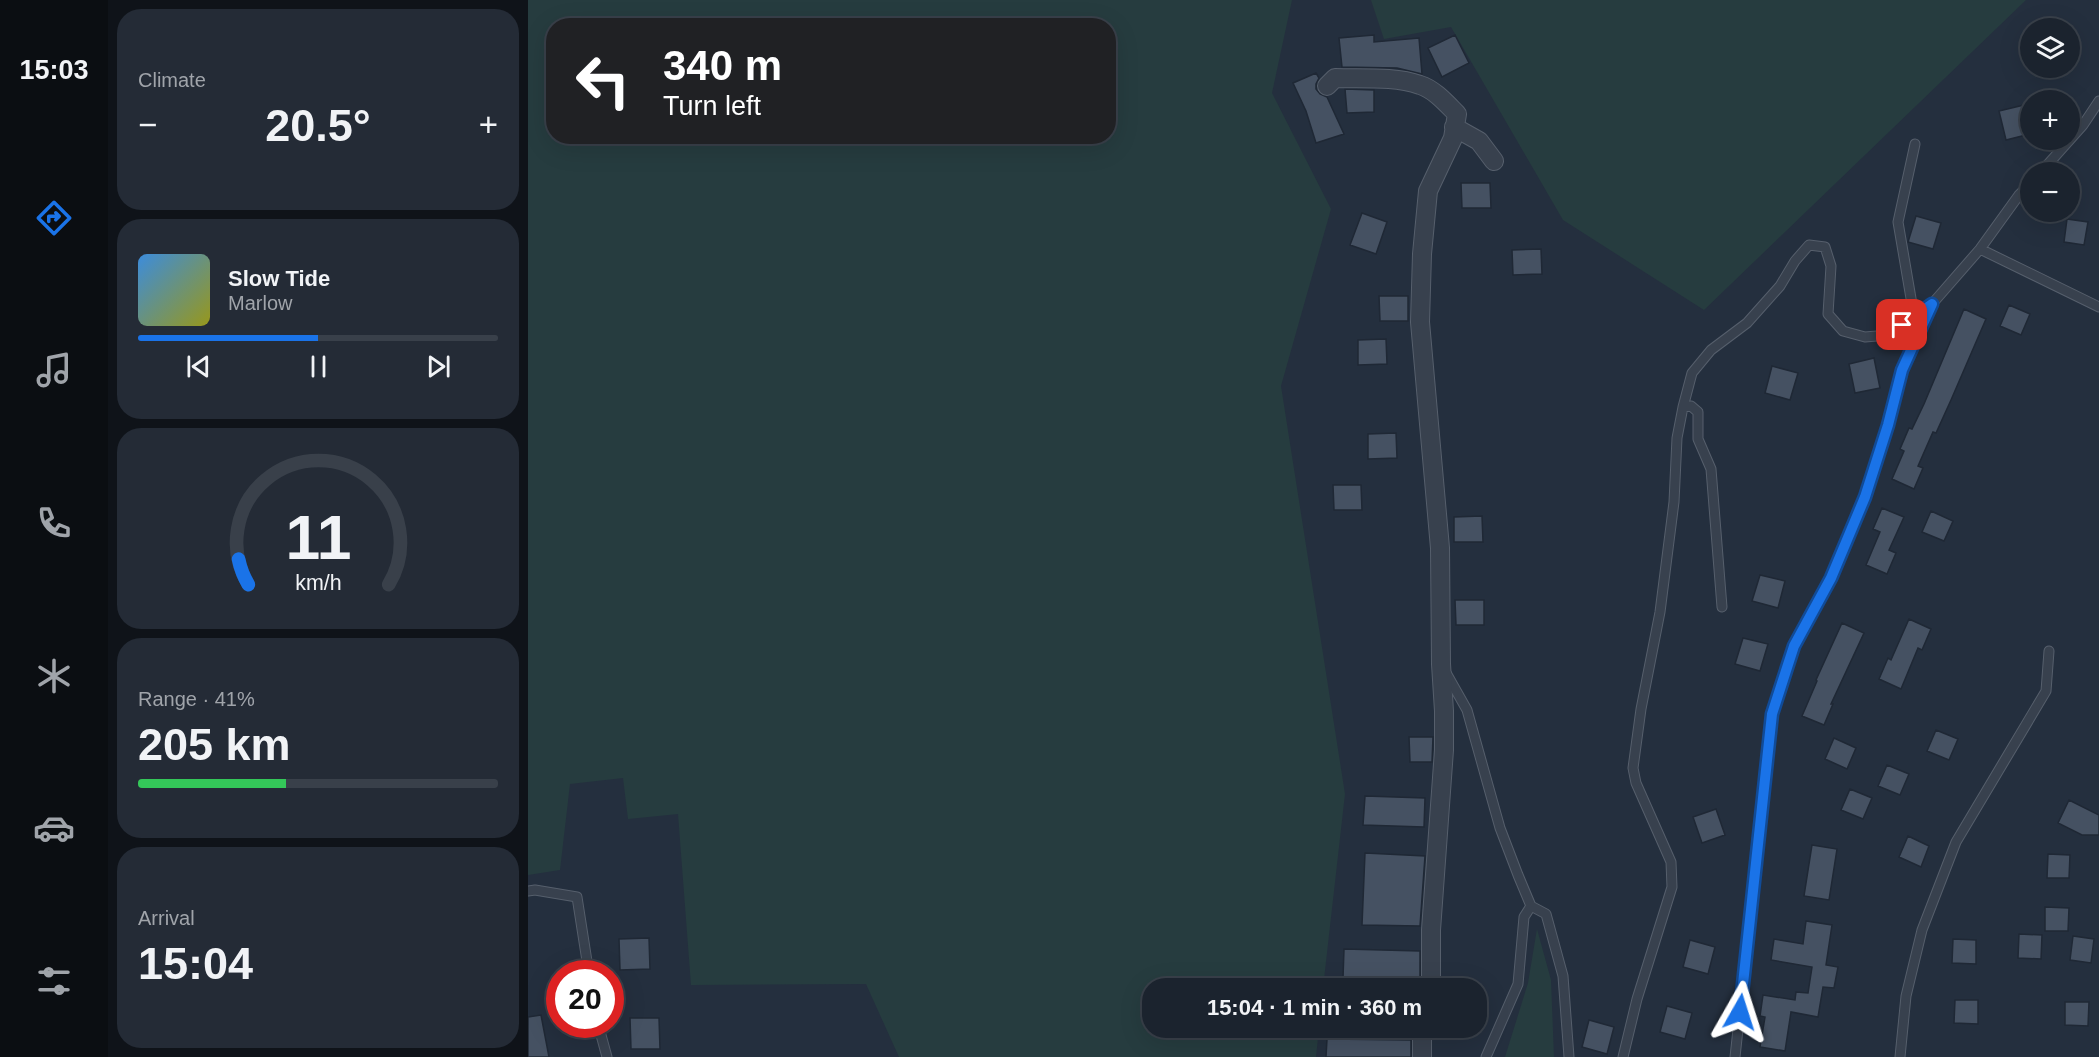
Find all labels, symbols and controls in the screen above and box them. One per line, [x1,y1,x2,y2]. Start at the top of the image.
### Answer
map controls [2020,18,2080,222]
button: layers [2020,18,2080,78]
icon: left [564,42,642,120]
text: 340 m [663,42,782,89]
text: 15:03 [19,55,89,85]
text: Climate [138,69,206,91]
button: + [2020,90,2080,150]
text: Turn left [663,91,761,121]
text: 20.5° [265,100,371,151]
text: − [138,106,157,143]
text: + [479,106,498,143]
button: − [2020,162,2080,222]
icon: directions [33,197,75,239]
text: Slow Tide [228,266,330,291]
text: Marlow [228,292,292,314]
pin [1876,299,1927,350]
icon: arrive [1885,308,1918,341]
icon: music [33,349,75,391]
icon: previous [182,350,215,383]
icon: pause [302,350,335,383]
icon: next [422,350,455,383]
icon: phone [33,502,75,544]
text: 11 [285,504,351,573]
text: km/h [295,572,341,596]
icon: climate [33,655,75,697]
text: Range · 41% [138,688,255,710]
text: 205 km [138,719,291,770]
icon: car [33,807,75,849]
text: Arrival [138,907,195,929]
text: 15:04 [138,938,253,989]
icon: filters [33,960,75,1002]
speed limit sign: 20 [546,960,624,1038]
position arrow [1708,980,1772,1044]
text: 15:04 · 1 min · 360 m [1207,995,1422,1020]

